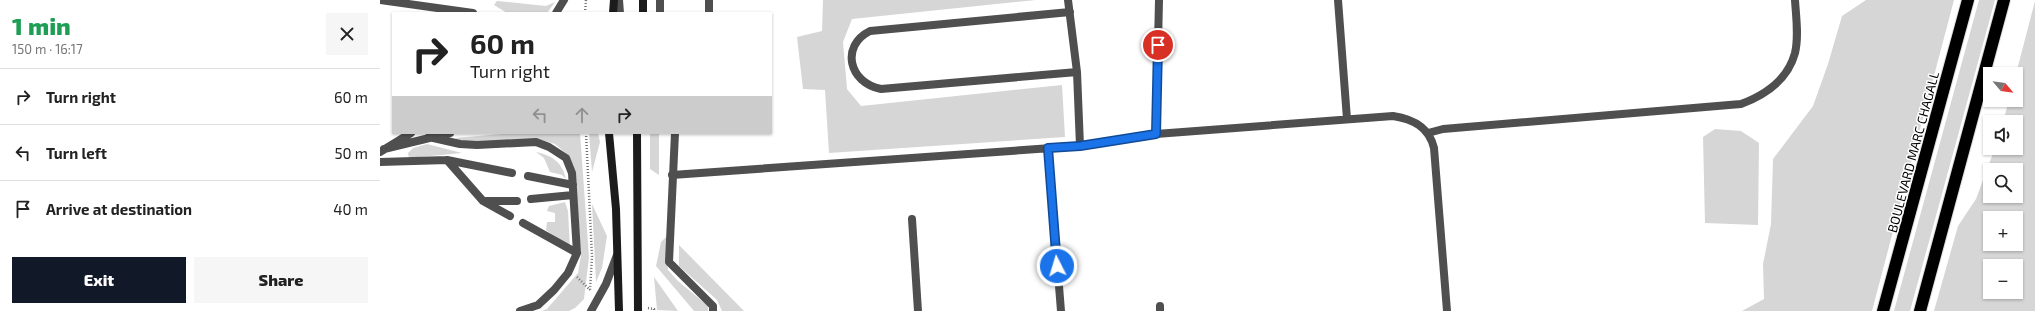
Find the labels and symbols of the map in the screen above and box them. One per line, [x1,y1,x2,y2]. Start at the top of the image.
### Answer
pin [1141,28,1175,62]
north arrow [1983,67,2023,107]
street label: BOULEVARD MARC CHAGALL [1884,69,1942,234]
position arrow [1036,245,1078,287]

